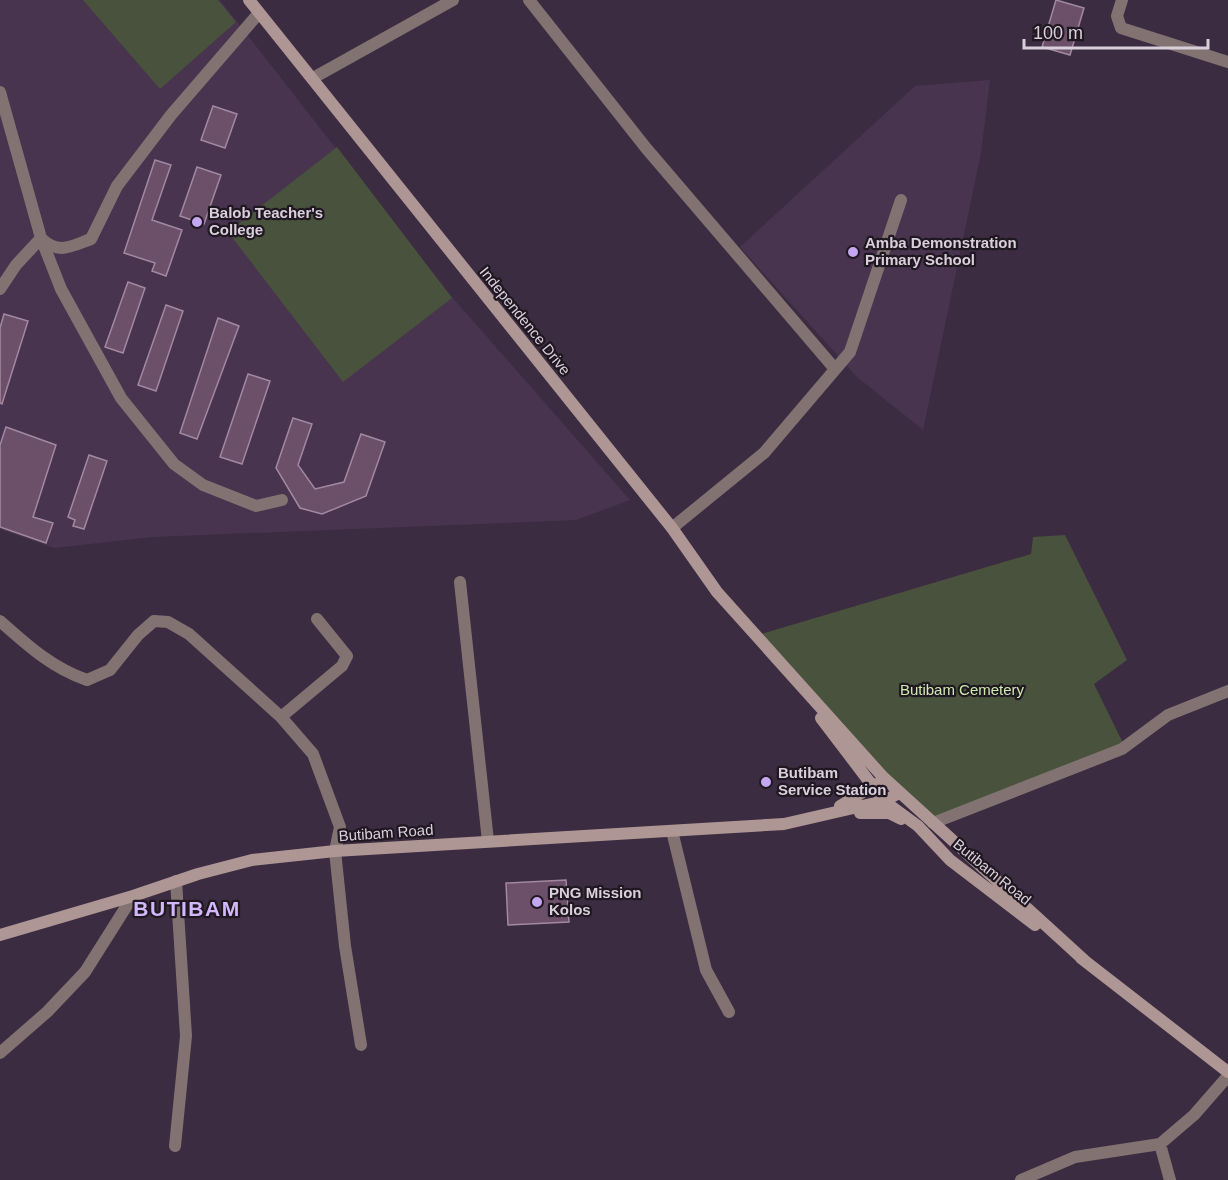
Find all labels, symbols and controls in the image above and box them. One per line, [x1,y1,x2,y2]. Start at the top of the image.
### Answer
scale bar [1024,12,1208,50]
text: 100 m [1033,23,1083,43]
place label: Balob Teacher's College [209,204,323,238]
marker: Balob Teacher's College [190,215,204,229]
place label: Amba Demonstration Primary School [865,234,1017,268]
marker: Amba Demonstration Primary School [846,245,860,259]
street label: Independence Drive [477,263,574,378]
park label: Butibam Cemetery [900,681,1025,698]
place label: Butibam Service Station [778,764,886,798]
marker: Butibam Service Station [759,775,773,789]
street label: Butibam Road [338,821,434,844]
street label: Butibam Road [950,835,1035,908]
place label: PNG Mission Kolos [549,884,642,918]
marker: PNG Mission Kolos [530,895,544,909]
district label: BUTIBAM [133,897,241,920]

